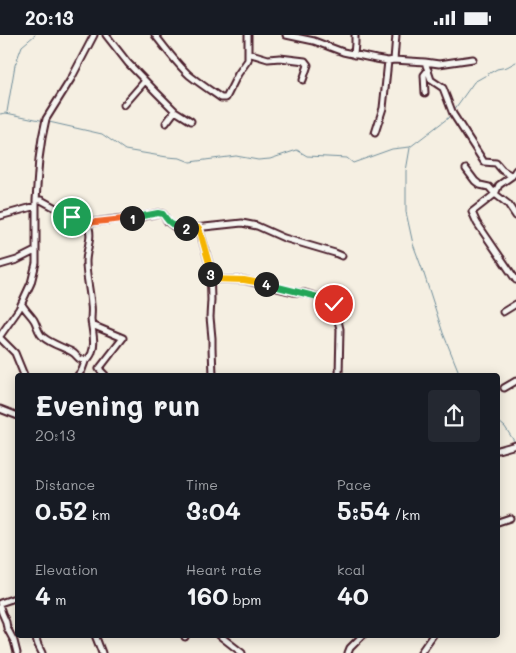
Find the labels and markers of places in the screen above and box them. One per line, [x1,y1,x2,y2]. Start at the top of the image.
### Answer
pin [51,196,93,238]
pin: 1 [120,205,144,231]
pin: 2 [174,215,198,241]
pin: 3 [198,261,222,287]
pin: 4 [254,271,278,297]
pin [313,283,355,325]

